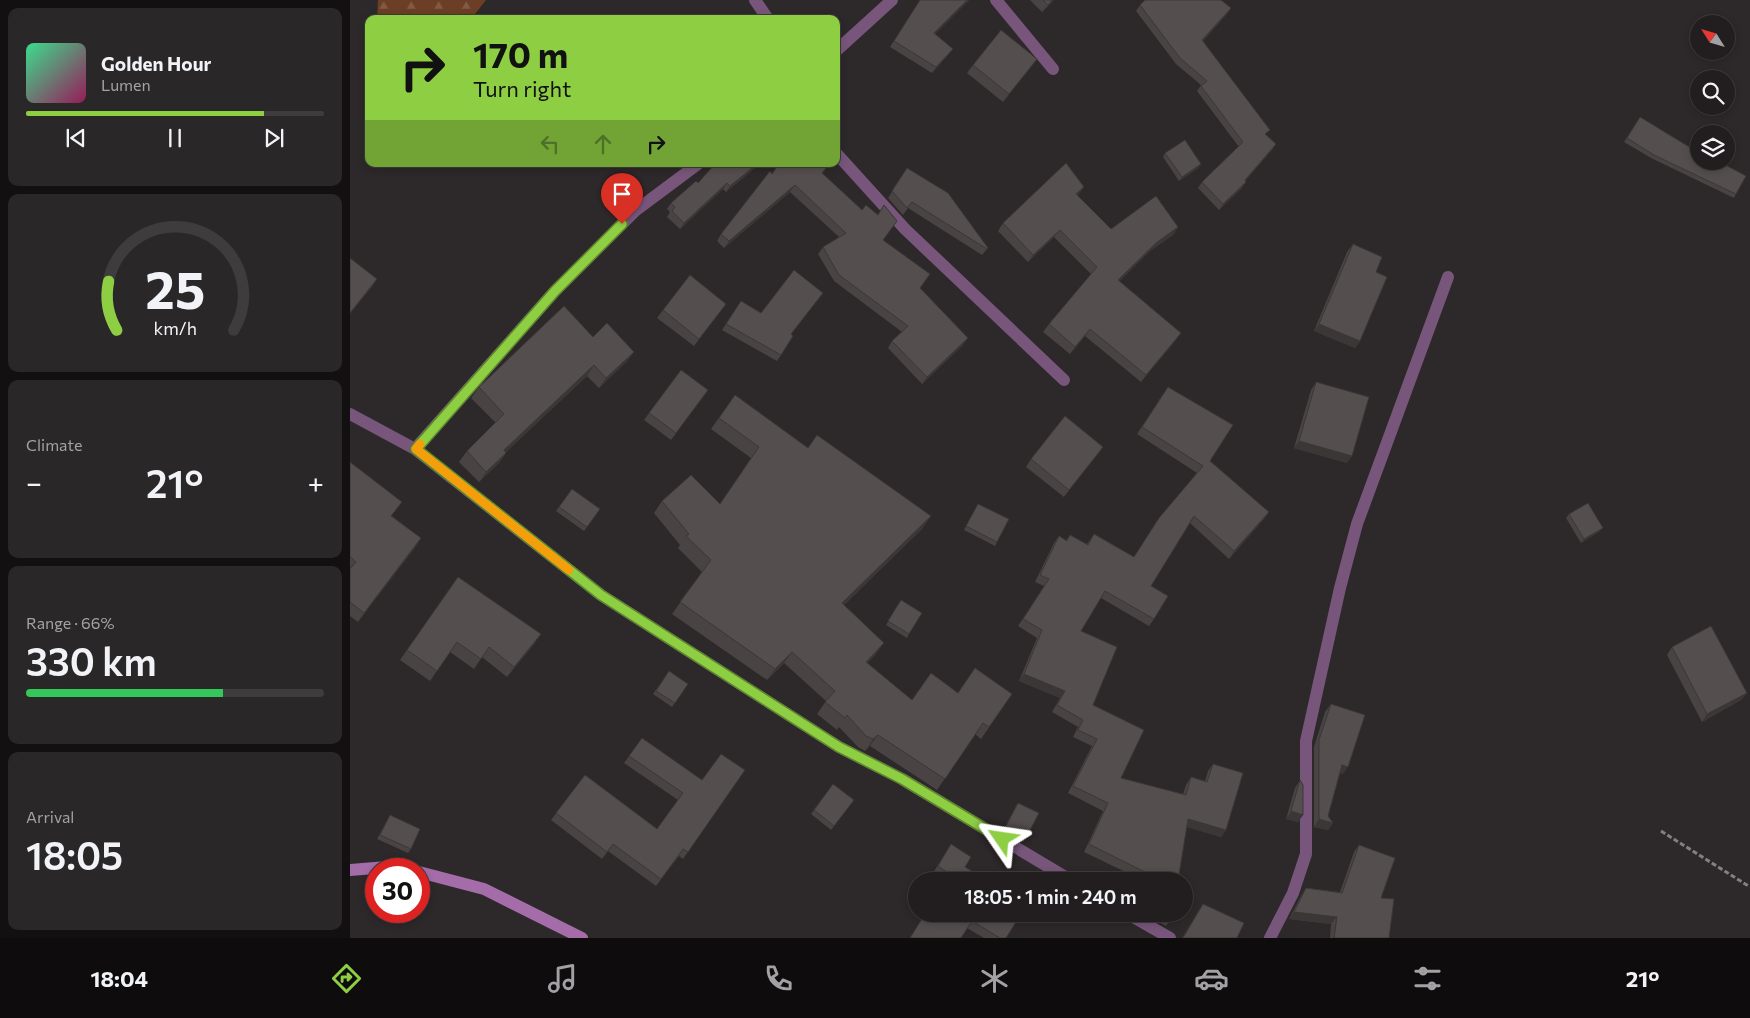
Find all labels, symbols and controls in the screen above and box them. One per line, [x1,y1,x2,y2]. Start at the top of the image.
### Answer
north arrow [1690,15,1735,60]
map controls [1690,15,1735,170]
text: 170 m [473,32,568,75]
icon: right [390,35,455,100]
text: Golden Hour [101,52,211,75]
button: search [1690,70,1735,115]
text: Lumen [101,75,151,94]
text: Turn right [473,75,571,102]
icon: previous [62,124,90,152]
icon: pause [161,124,189,152]
icon: next [260,124,288,152]
button: layers [1690,125,1735,170]
icon: left [536,130,564,158]
icon: ahead [589,130,617,158]
icon: right [642,130,670,158]
pin [601,173,643,224]
icon: arrive [608,180,636,208]
text: 25 [145,256,205,320]
text: km/h [153,317,197,339]
text: Climate [26,435,82,454]
text: 21° [146,459,203,506]
text: − [26,465,42,499]
text: + [308,465,324,499]
text: Range · 66% [26,613,115,632]
text: 330 km [26,637,157,684]
text: Arrival [26,807,74,826]
position arrow [975,812,1027,864]
text: 18:05 [26,831,123,878]
speed limit sign: 30 [365,858,430,923]
text: 18:05 · 1 min · 240 m [964,885,1137,908]
icon: directions [329,961,364,996]
icon: music [545,961,580,996]
icon: phone [761,961,796,996]
icon: climate [977,961,1012,996]
icon: car [1194,961,1229,996]
icon: filters [1410,961,1445,996]
text: 18:04 [91,965,148,992]
text: 21° [1626,965,1659,992]

